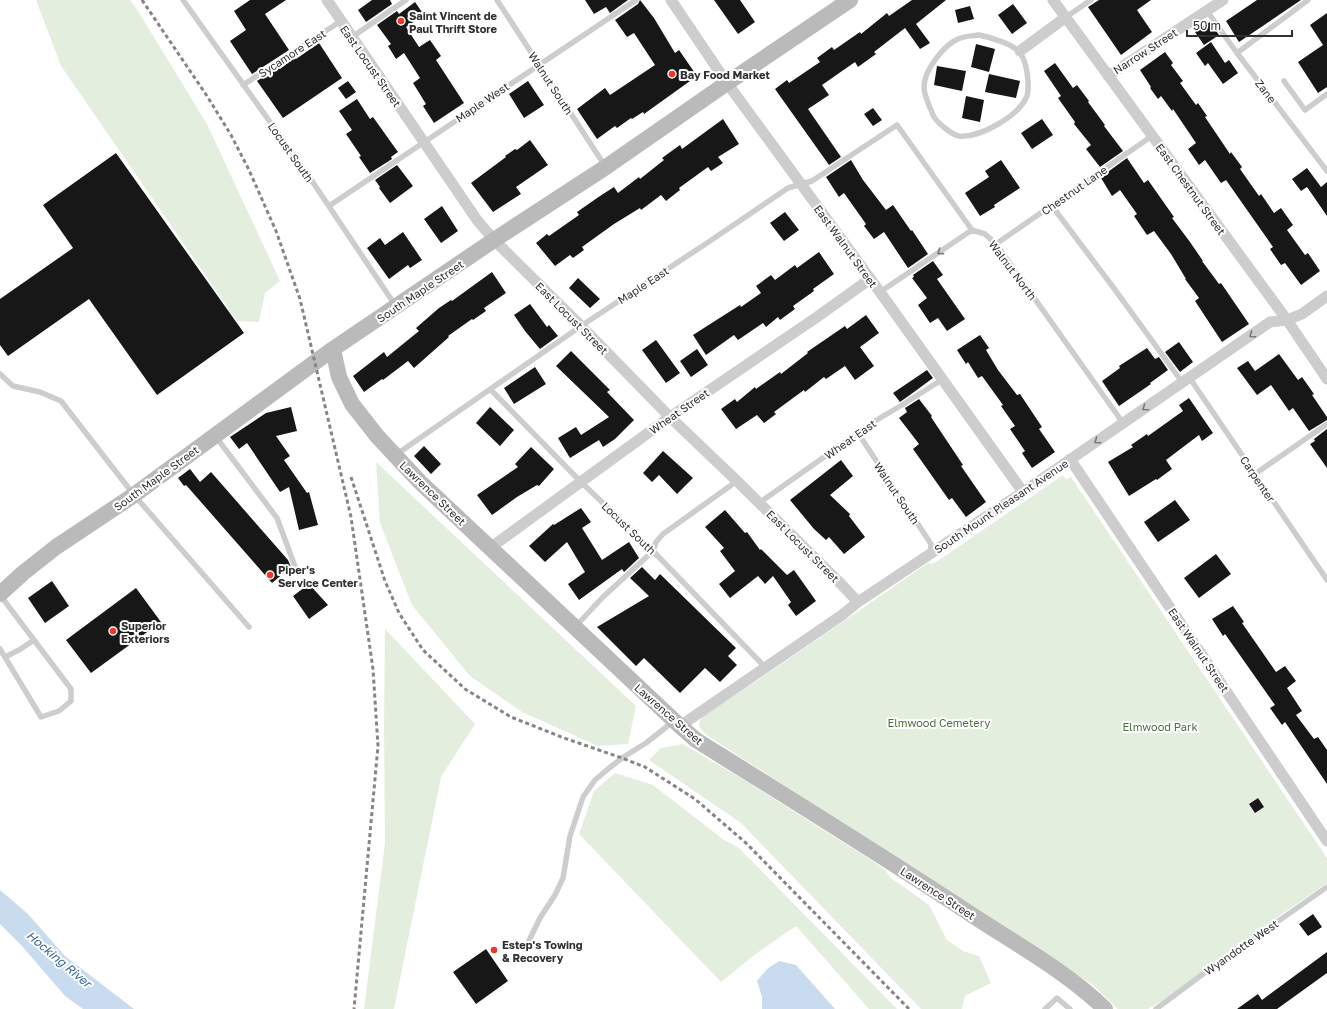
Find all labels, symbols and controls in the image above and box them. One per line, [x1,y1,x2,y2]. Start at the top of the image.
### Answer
place label: Saint Vincent de Paul Thrift Store [409,9,497,35]
scale bar [1187,12,1292,38]
marker: Saint Vincent de Paul Thrift Store [396,16,406,26]
text: 50 m [1193,18,1221,33]
street label: East Locust Street [338,23,404,109]
street label: Narrow Street [1111,25,1179,77]
street label: Sycamore East [256,26,328,80]
street label: Walnut South [526,49,576,117]
place label: Bay Food Market [680,68,771,81]
marker: Bay Food Market [667,69,677,79]
street label: Zane [1253,77,1279,105]
street label: Maple West [453,79,511,125]
street label: Locust South [266,120,316,184]
street label: East Chestnut Street [1153,141,1229,237]
street label: Chestnut Lane [1039,163,1109,217]
street label: East Walnut Street [812,202,880,290]
street label: Walnut North [986,238,1040,302]
one-way arrow [937,247,944,254]
street label: South Maple Street [374,257,466,325]
street label: Maple East [615,264,671,306]
street label: East Locust Street [533,279,611,357]
one-way arrow [1249,330,1256,338]
street label: Wheat Street [647,386,711,436]
one-way arrow [1142,403,1149,410]
street label: Wheat East [822,416,878,462]
one-way arrow [1094,436,1101,444]
street label: South Maple Street [111,443,201,513]
street label: Carpenter [1238,453,1279,505]
street label: South Mount Pleasant Avenue [932,456,1070,556]
street label: Lawrence Street [397,458,469,528]
street label: Walnut South [872,460,922,526]
street label: Locust South [599,499,659,557]
street label: East Locust Street [764,507,842,585]
place label: Piper's Service Center [278,563,358,589]
marker: Piper's Service Center [265,570,275,580]
street label: East Walnut Street [1166,605,1232,695]
place label: Superior Exteriors [121,619,170,645]
marker: Superior Exteriors [108,626,118,636]
street label: Lawrence Street [632,681,706,747]
park label: Elmwood Cemetery [888,716,990,729]
park label: Elmwood Park [1122,720,1198,733]
street label: Lawrence Street [898,864,978,922]
street label: Wyandotte West [1202,917,1280,977]
water label: Hocking River [23,928,96,992]
place label: Estep's Towing & Recovery [502,938,583,964]
marker: Estep's Towing & Recovery [489,945,499,955]

